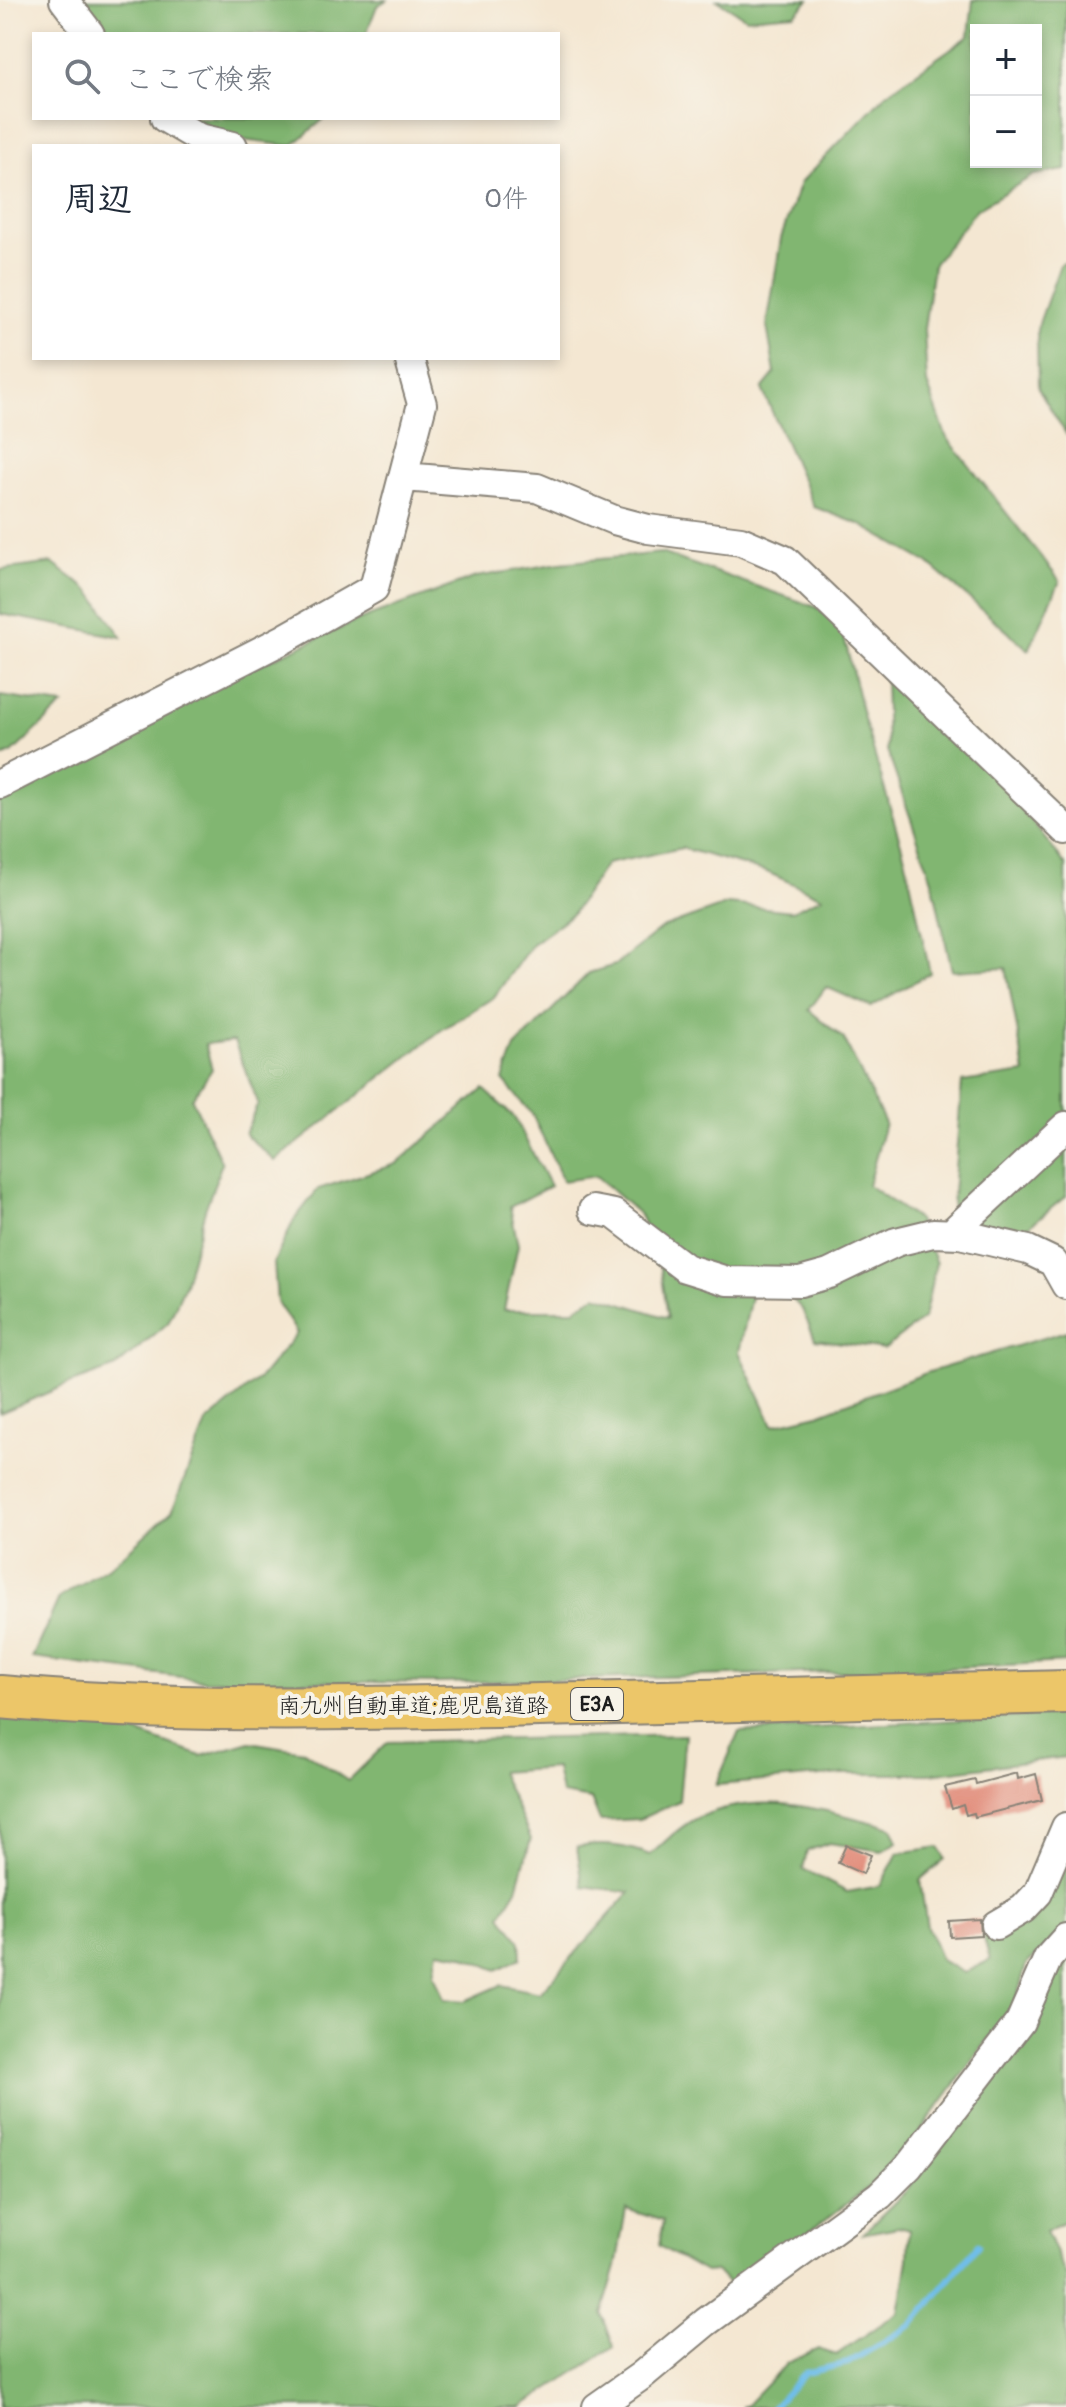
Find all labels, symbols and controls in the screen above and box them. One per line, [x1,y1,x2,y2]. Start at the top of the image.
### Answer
map controls [970,24,1042,168]
button: + [970,24,1042,96]
search box [32,32,560,120]
icon: search [60,54,104,98]
text: ここで検索 [124,61,274,98]
button: − [970,96,1042,168]
text: 周辺 [64,178,132,221]
text: 0件 [484,183,528,215]
road number: E3A [571,1688,623,1720]
street label: 南九州自動車道;鹿児島道路 [278,1692,548,1720]

